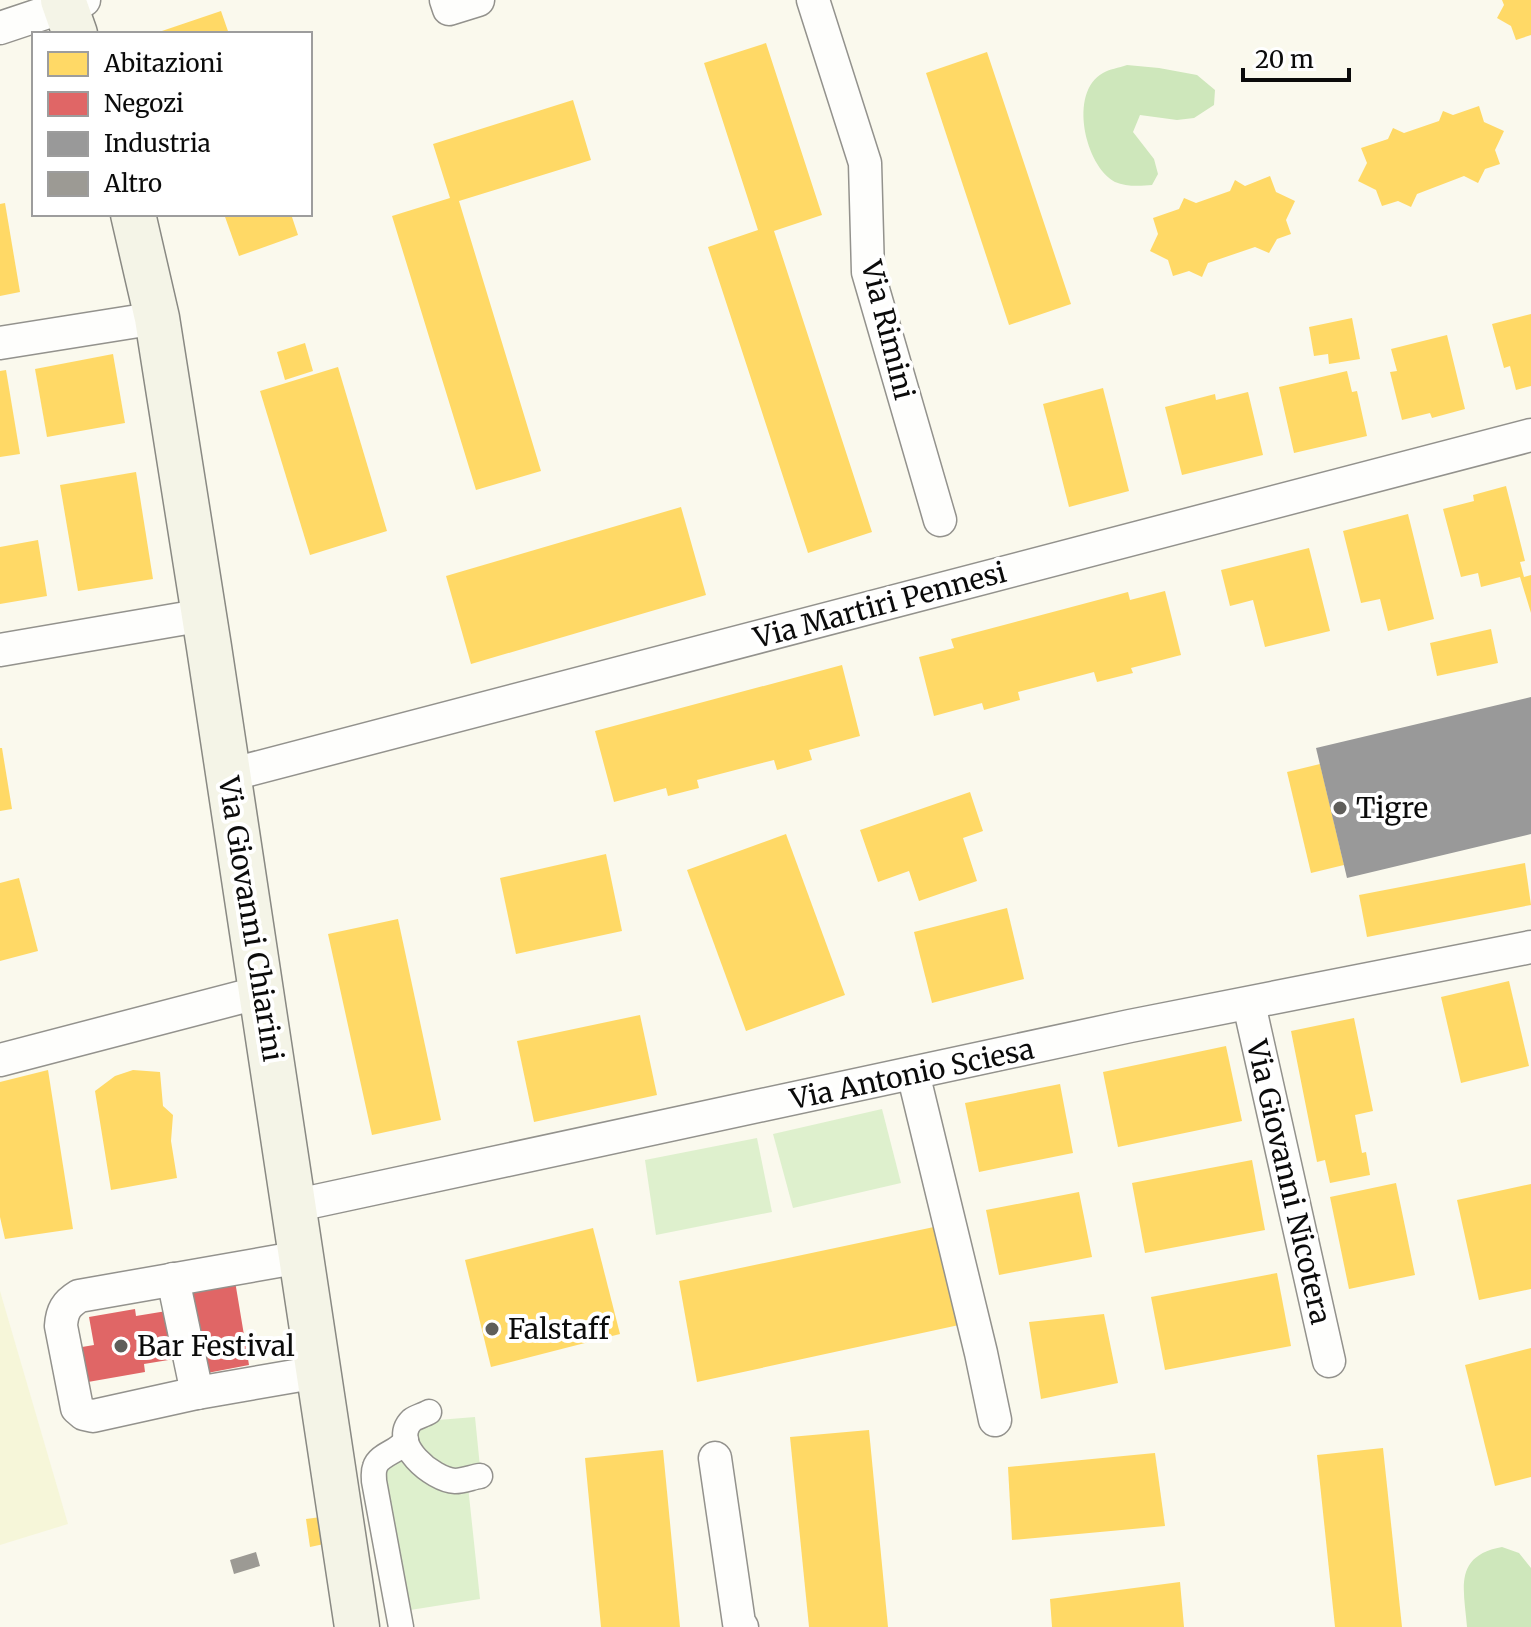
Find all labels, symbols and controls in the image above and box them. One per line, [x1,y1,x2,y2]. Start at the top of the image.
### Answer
legend [32,32,312,216]
scale bar [1243,32,1349,82]
text: 20 m [1255,44,1314,75]
text: Abitazioni [103,48,223,79]
text: Negozi [104,88,184,119]
text: Industria [104,128,211,159]
text: Altro [103,168,162,199]
street label: Via Rimini [853,256,923,403]
street label: Via Martiri Pennesi [749,554,1010,656]
street label: Via Giovanni Chiarini [211,773,291,1064]
place label: Tigre [1356,790,1428,826]
marker: Tigre [1331,799,1349,817]
street label: Via Antonio Sciesa [786,1031,1037,1118]
street label: Via Giovanni Nicotera [1239,1035,1339,1328]
place label: Falstaff [508,1311,611,1347]
marker: Falstaff [483,1320,501,1338]
place label: Bar Festival [137,1328,295,1364]
marker: Bar Festival [112,1337,130,1355]

